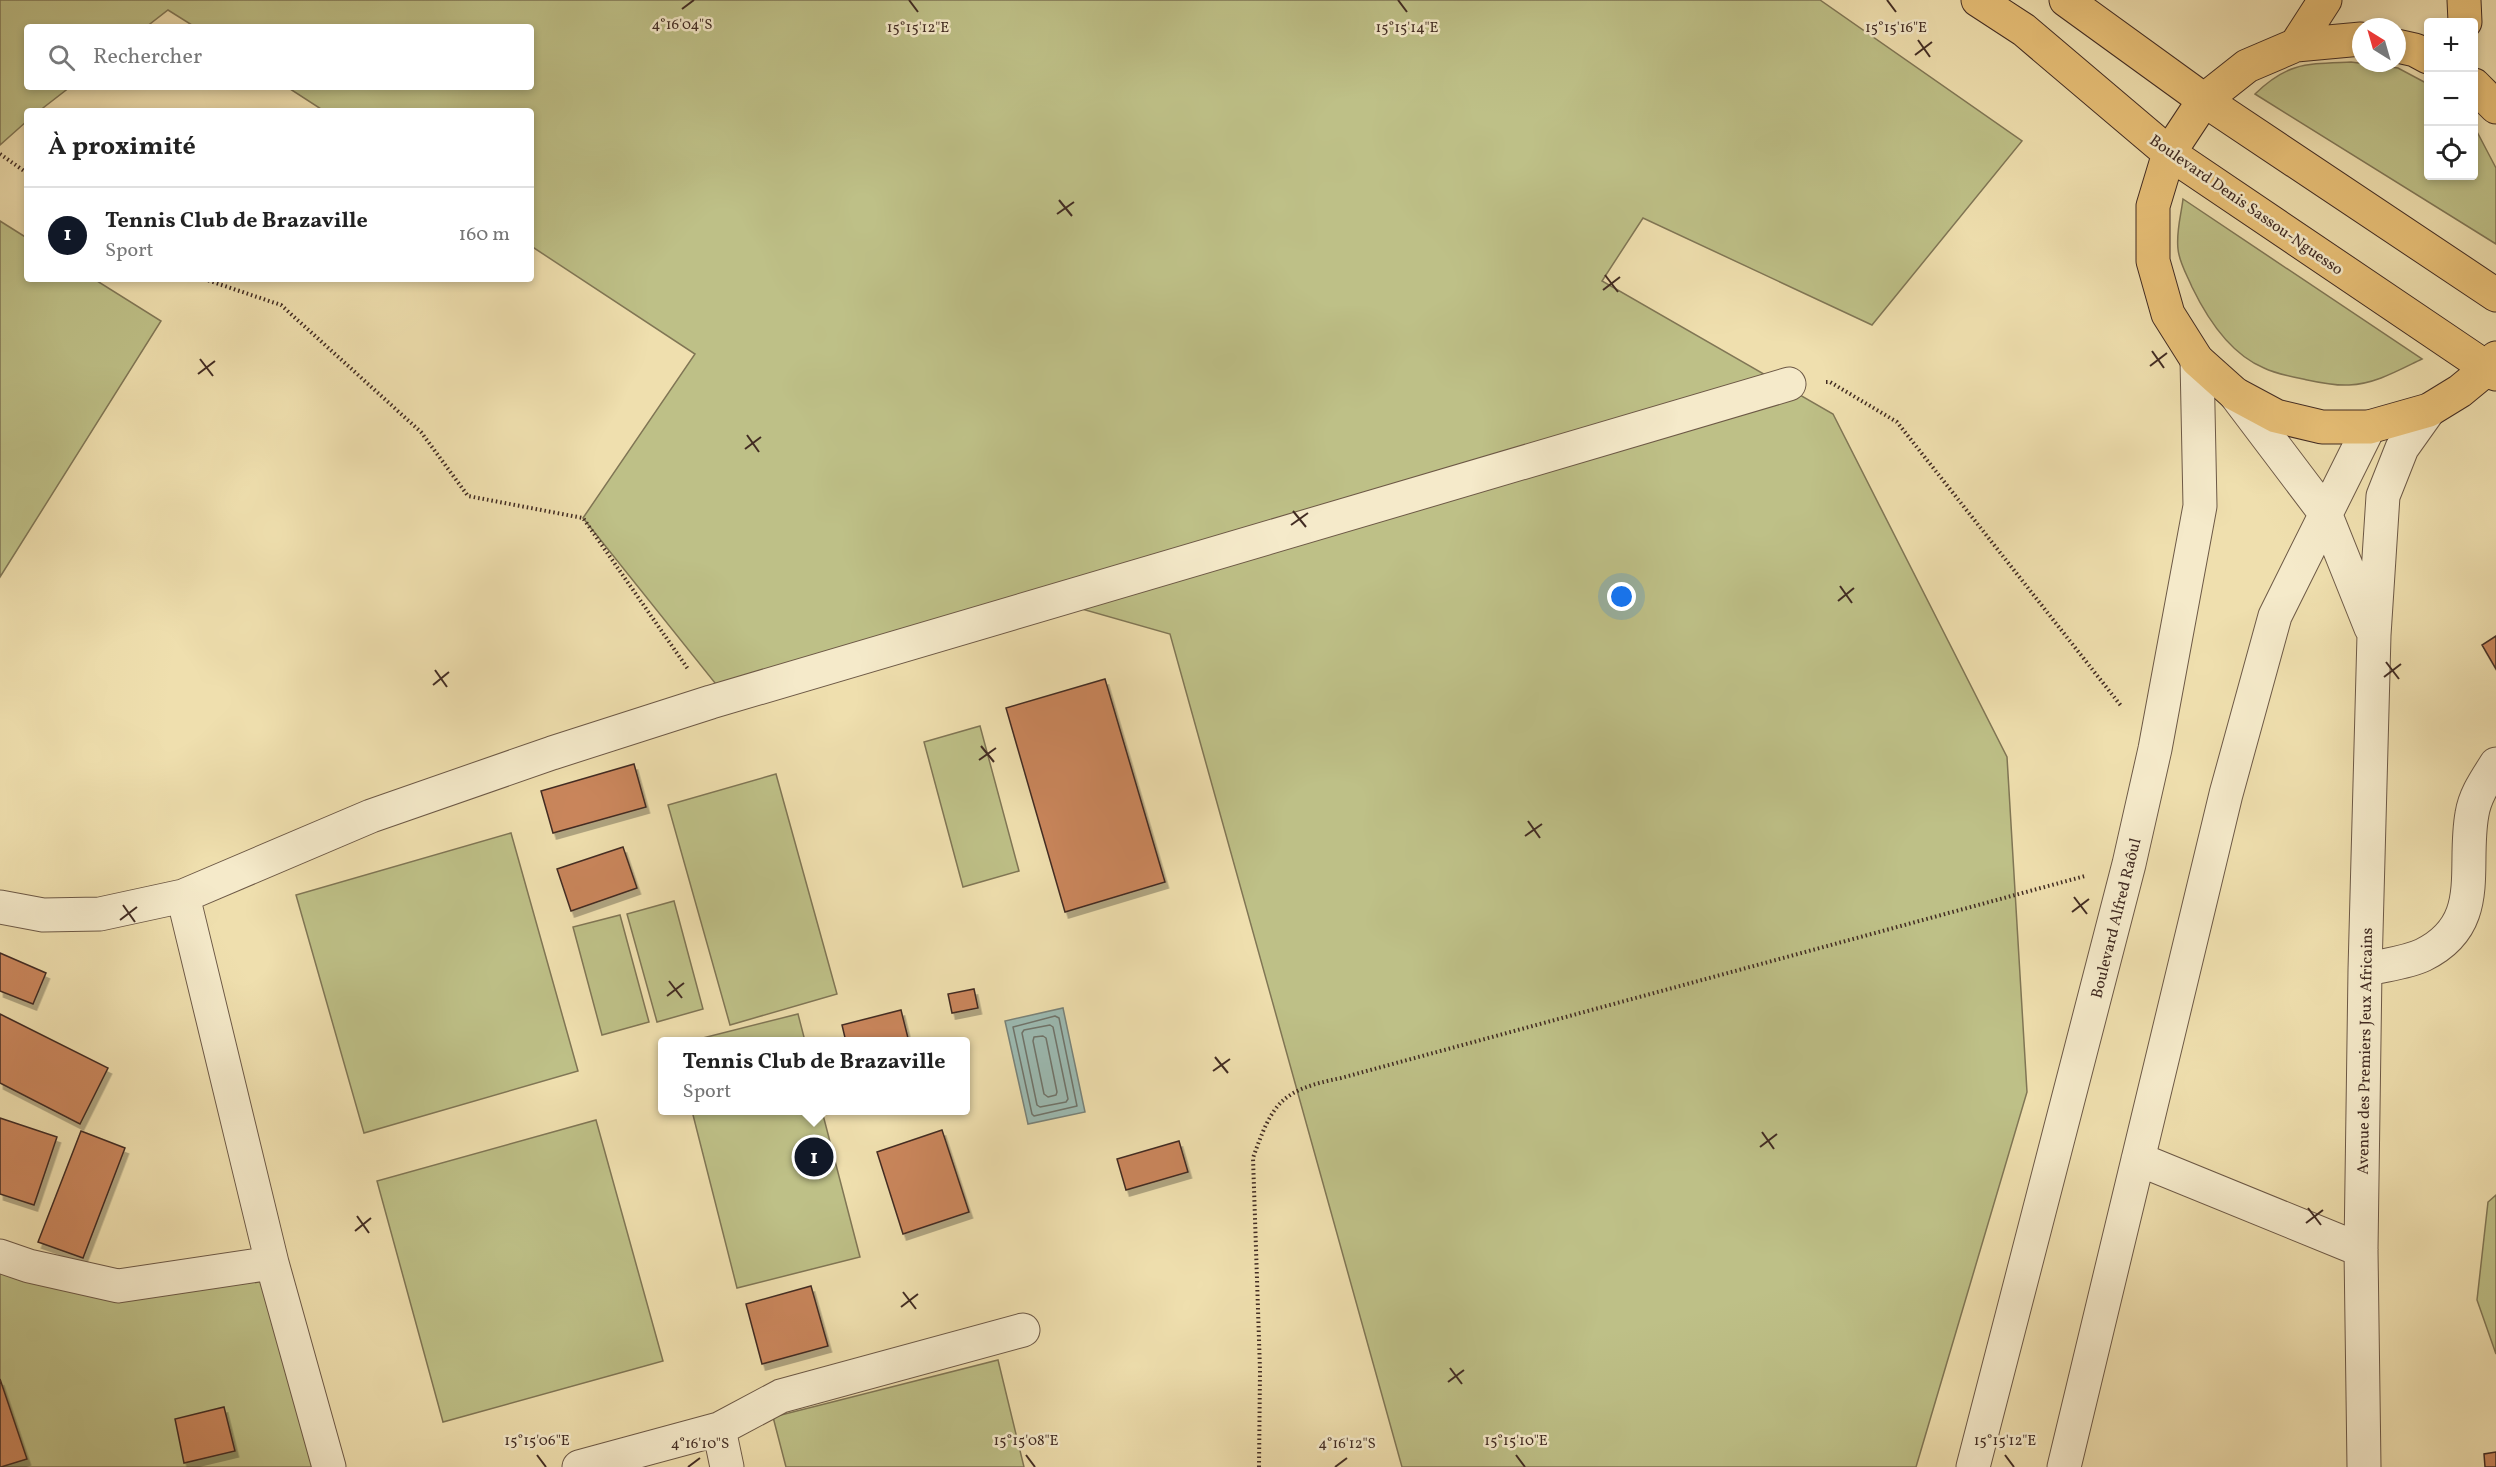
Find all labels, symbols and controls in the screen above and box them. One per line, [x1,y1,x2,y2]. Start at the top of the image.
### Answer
text: 4°16'04"S [652,15,712,36]
text: 15°15'12"E [887,18,949,39]
text: 15°15'14"E [1375,18,1439,39]
text: 15°15'16"E [1865,18,1927,39]
north arrow [2352,18,2406,72]
map controls [2424,18,2478,180]
button: + [2424,18,2478,72]
search box [24,24,534,90]
icon: search [45,41,78,74]
text: Rechercher [93,42,202,73]
button: − [2424,72,2478,126]
button: locate [2424,126,2478,180]
text: À proximité [48,129,196,165]
street label: Boulevard Denis Sassou-Nguesso [2145,130,2347,281]
text: Tennis Club de Brazaville [105,206,368,237]
text: 1 [63,221,72,249]
text: 160 m [458,221,510,249]
text: Sport [105,237,154,265]
your location [1607,582,1636,611]
street label: Boulevard Alfred Raôul [2086,836,2148,1001]
street label: Avenue des Premiers Jeux Africains [2353,927,2379,1175]
popup [658,1037,970,1115]
text: Tennis Club de Brazaville [683,1047,945,1078]
text: Sport [683,1078,731,1106]
pin: 1 [794,1134,834,1180]
text: 15°15'06"E [504,1431,570,1452]
text: 15°15'08"E [993,1431,1059,1452]
text: 15°15'10"E [1484,1431,1548,1452]
text: 15°15'12"E [1974,1431,2036,1452]
text: 4°16'10"S [671,1434,729,1455]
text: 4°16'12"S [1318,1434,1376,1455]

